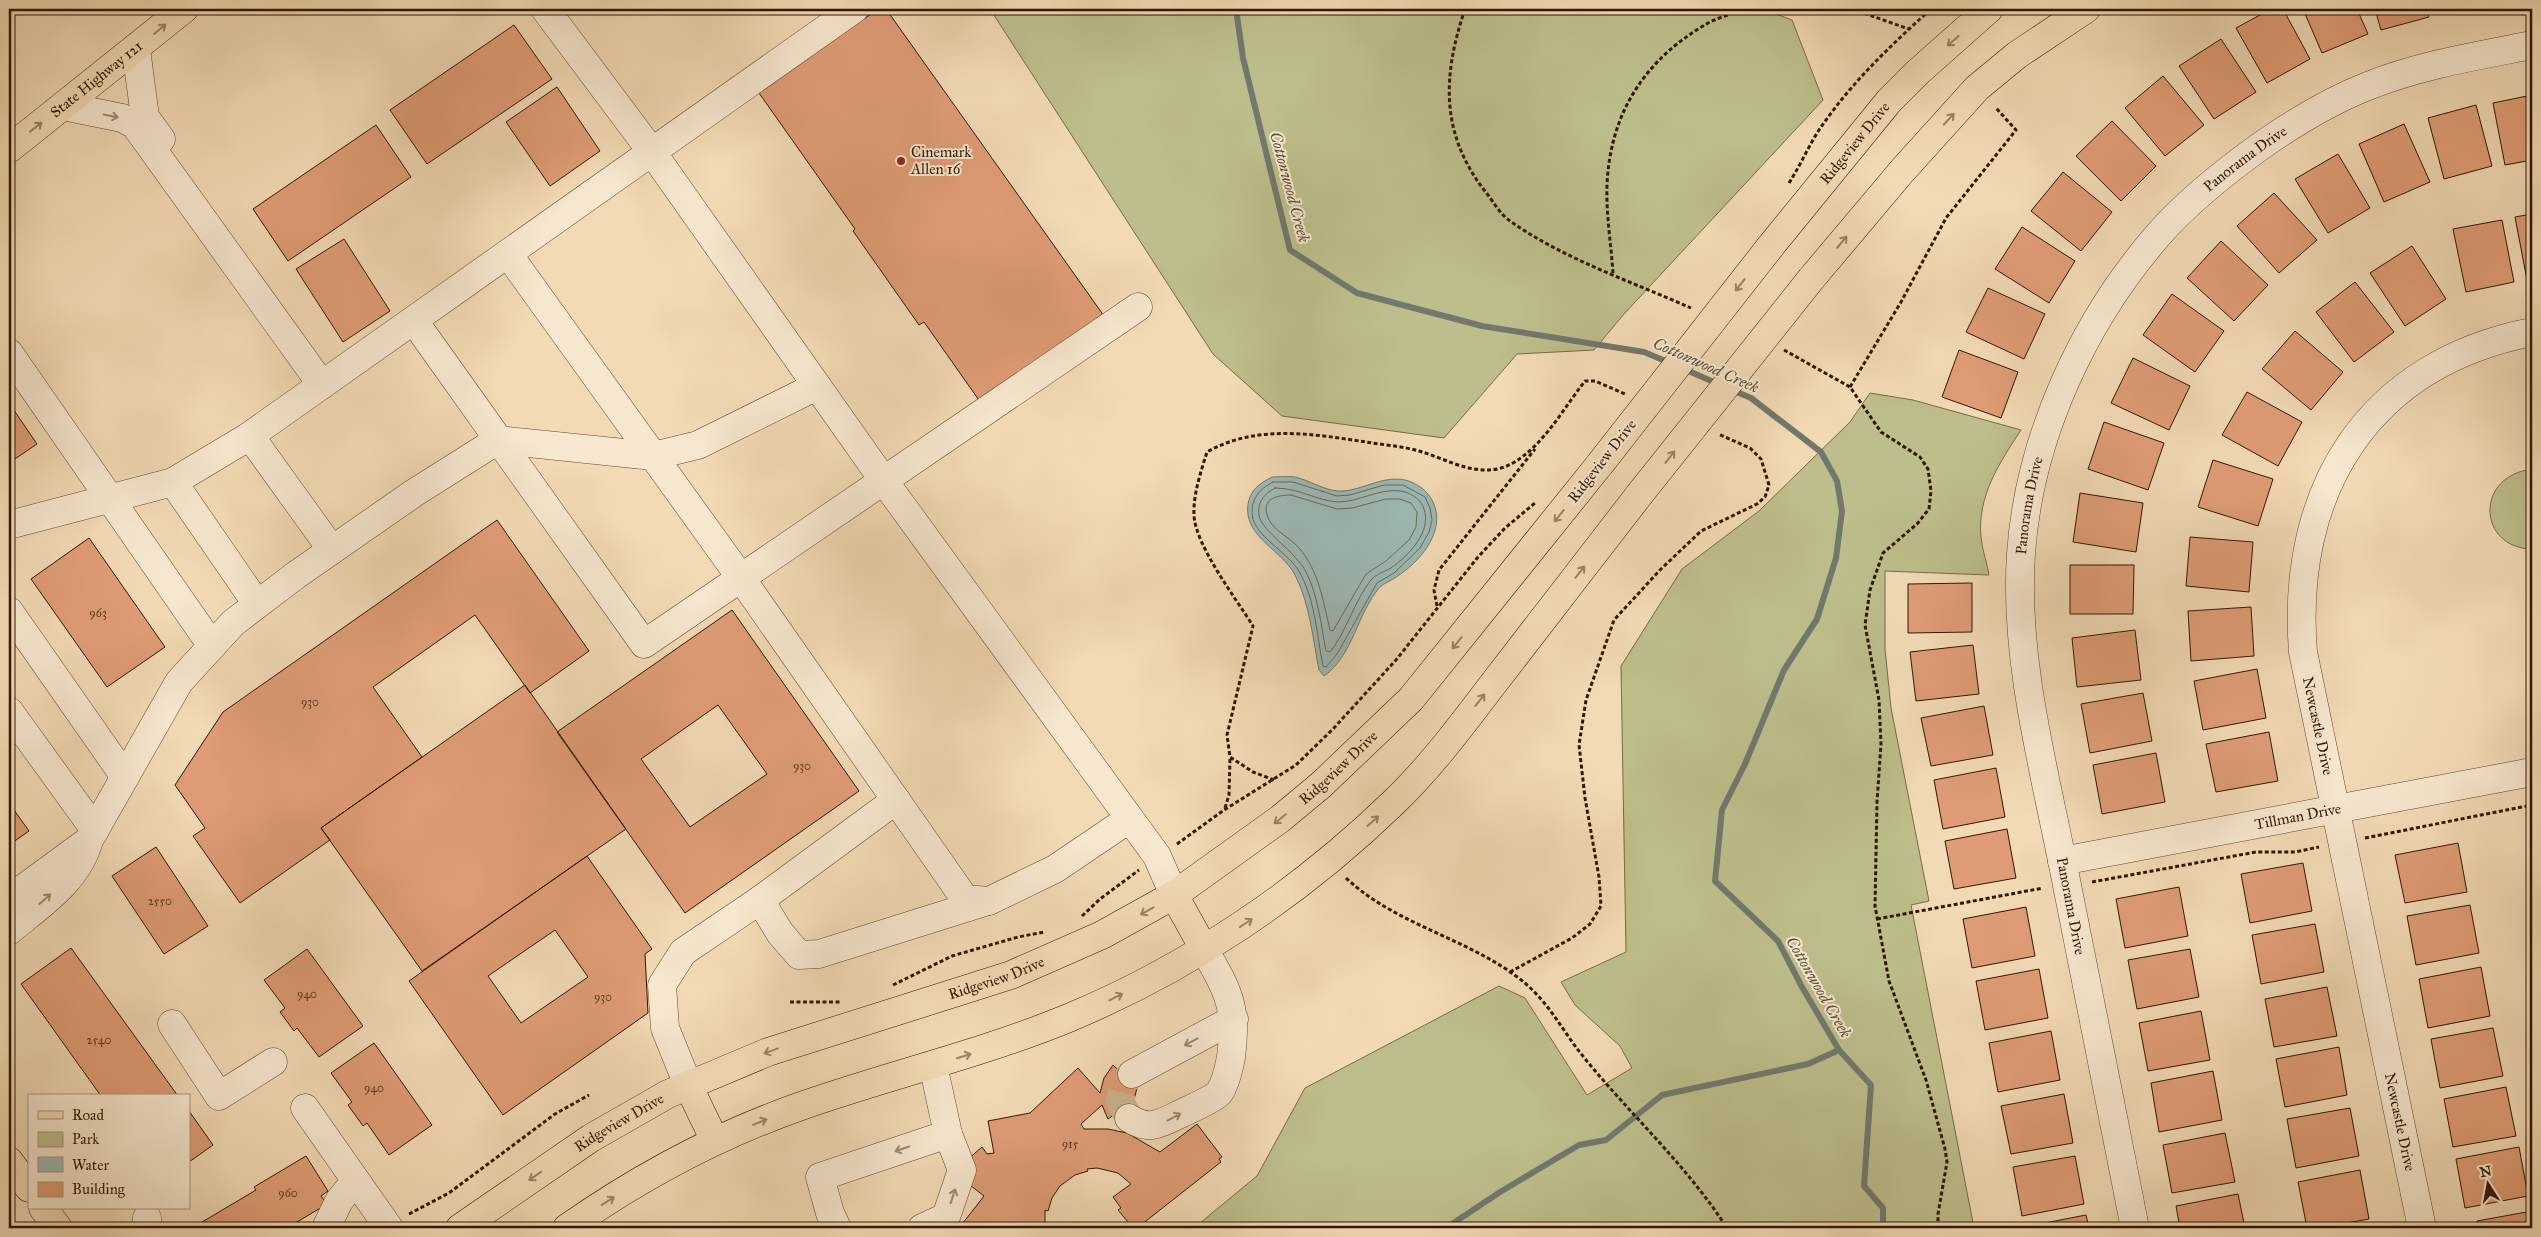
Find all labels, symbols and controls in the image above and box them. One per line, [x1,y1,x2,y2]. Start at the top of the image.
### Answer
one-way arrow [153,23,166,34]
one-way arrow [1946,35,1959,46]
street label: State Highway 121 [47,37,146,121]
street label: Ridgeview Drive [1816,98,1893,188]
one-way arrow [102,111,118,121]
one-way arrow [1943,112,1955,125]
one-way arrow [29,122,42,133]
street label: Panorama Drive [2200,122,2290,196]
water label: Cottonwood Creek [1266,130,1314,244]
place label: Cinemark Allen 16 [910,143,971,178]
marker: Cinemark Allen 16 [895,155,907,167]
one-way arrow [1836,235,1848,248]
one-way arrow [1734,279,1745,292]
water label: Cottonwood Creek [1650,333,1762,397]
street label: Ridgeview Drive [1564,416,1640,506]
one-way arrow [1664,450,1675,463]
street label: Panorama Drive [2012,455,2047,555]
one-way arrow [1553,509,1564,522]
one-way arrow [1574,566,1585,579]
house number: 963 [89,606,107,620]
one-way arrow [1451,636,1462,649]
street label: Newcastle Drive [2299,675,2337,777]
one-way arrow [1475,694,1486,707]
house number: 930 [301,695,319,709]
street label: Ridgeview Drive [1295,727,1381,808]
house number: 930 [793,759,811,773]
street label: Tillman Drive [2253,799,2343,833]
one-way arrow [1274,813,1287,824]
one-way arrow [1366,816,1379,827]
street label: Panorama Drive [2053,856,2089,956]
one-way arrow [39,894,52,905]
house number: 2550 [148,894,172,908]
one-way arrow [1139,906,1154,916]
one-way arrow [1239,918,1253,928]
water label: Cottonwood Creek [1782,933,1856,1041]
street label: Ridgeview Drive [946,953,1047,1003]
house number: 940 [297,987,317,1001]
house number: 930 [594,990,612,1004]
one-way arrow [1108,991,1123,1001]
house number: 2540 [87,1033,111,1047]
one-way arrow [1184,1038,1199,1047]
one-way arrow [764,1047,779,1056]
one-way arrow [956,1050,972,1060]
street label: Newcastle Drive [2381,1071,2419,1173]
house number: 940 [364,1081,384,1095]
street label: Ridgeview Drive [571,1089,667,1156]
legend [28,1094,190,1210]
text: Road [72,1106,104,1124]
one-way arrow [1166,1112,1181,1121]
one-way arrow [752,1117,767,1126]
text: Park [72,1130,99,1148]
house number: 915 [1062,1137,1079,1151]
one-way arrow [894,1145,910,1155]
text: Water [72,1156,109,1174]
north arrow [2464,1160,2514,1210]
text: N [2478,1162,2493,1181]
one-way arrow [528,1171,542,1181]
text: Building [72,1180,126,1198]
house number: 960 [278,1186,298,1200]
one-way arrow [949,1189,958,1204]
one-way arrow [600,1196,614,1206]

